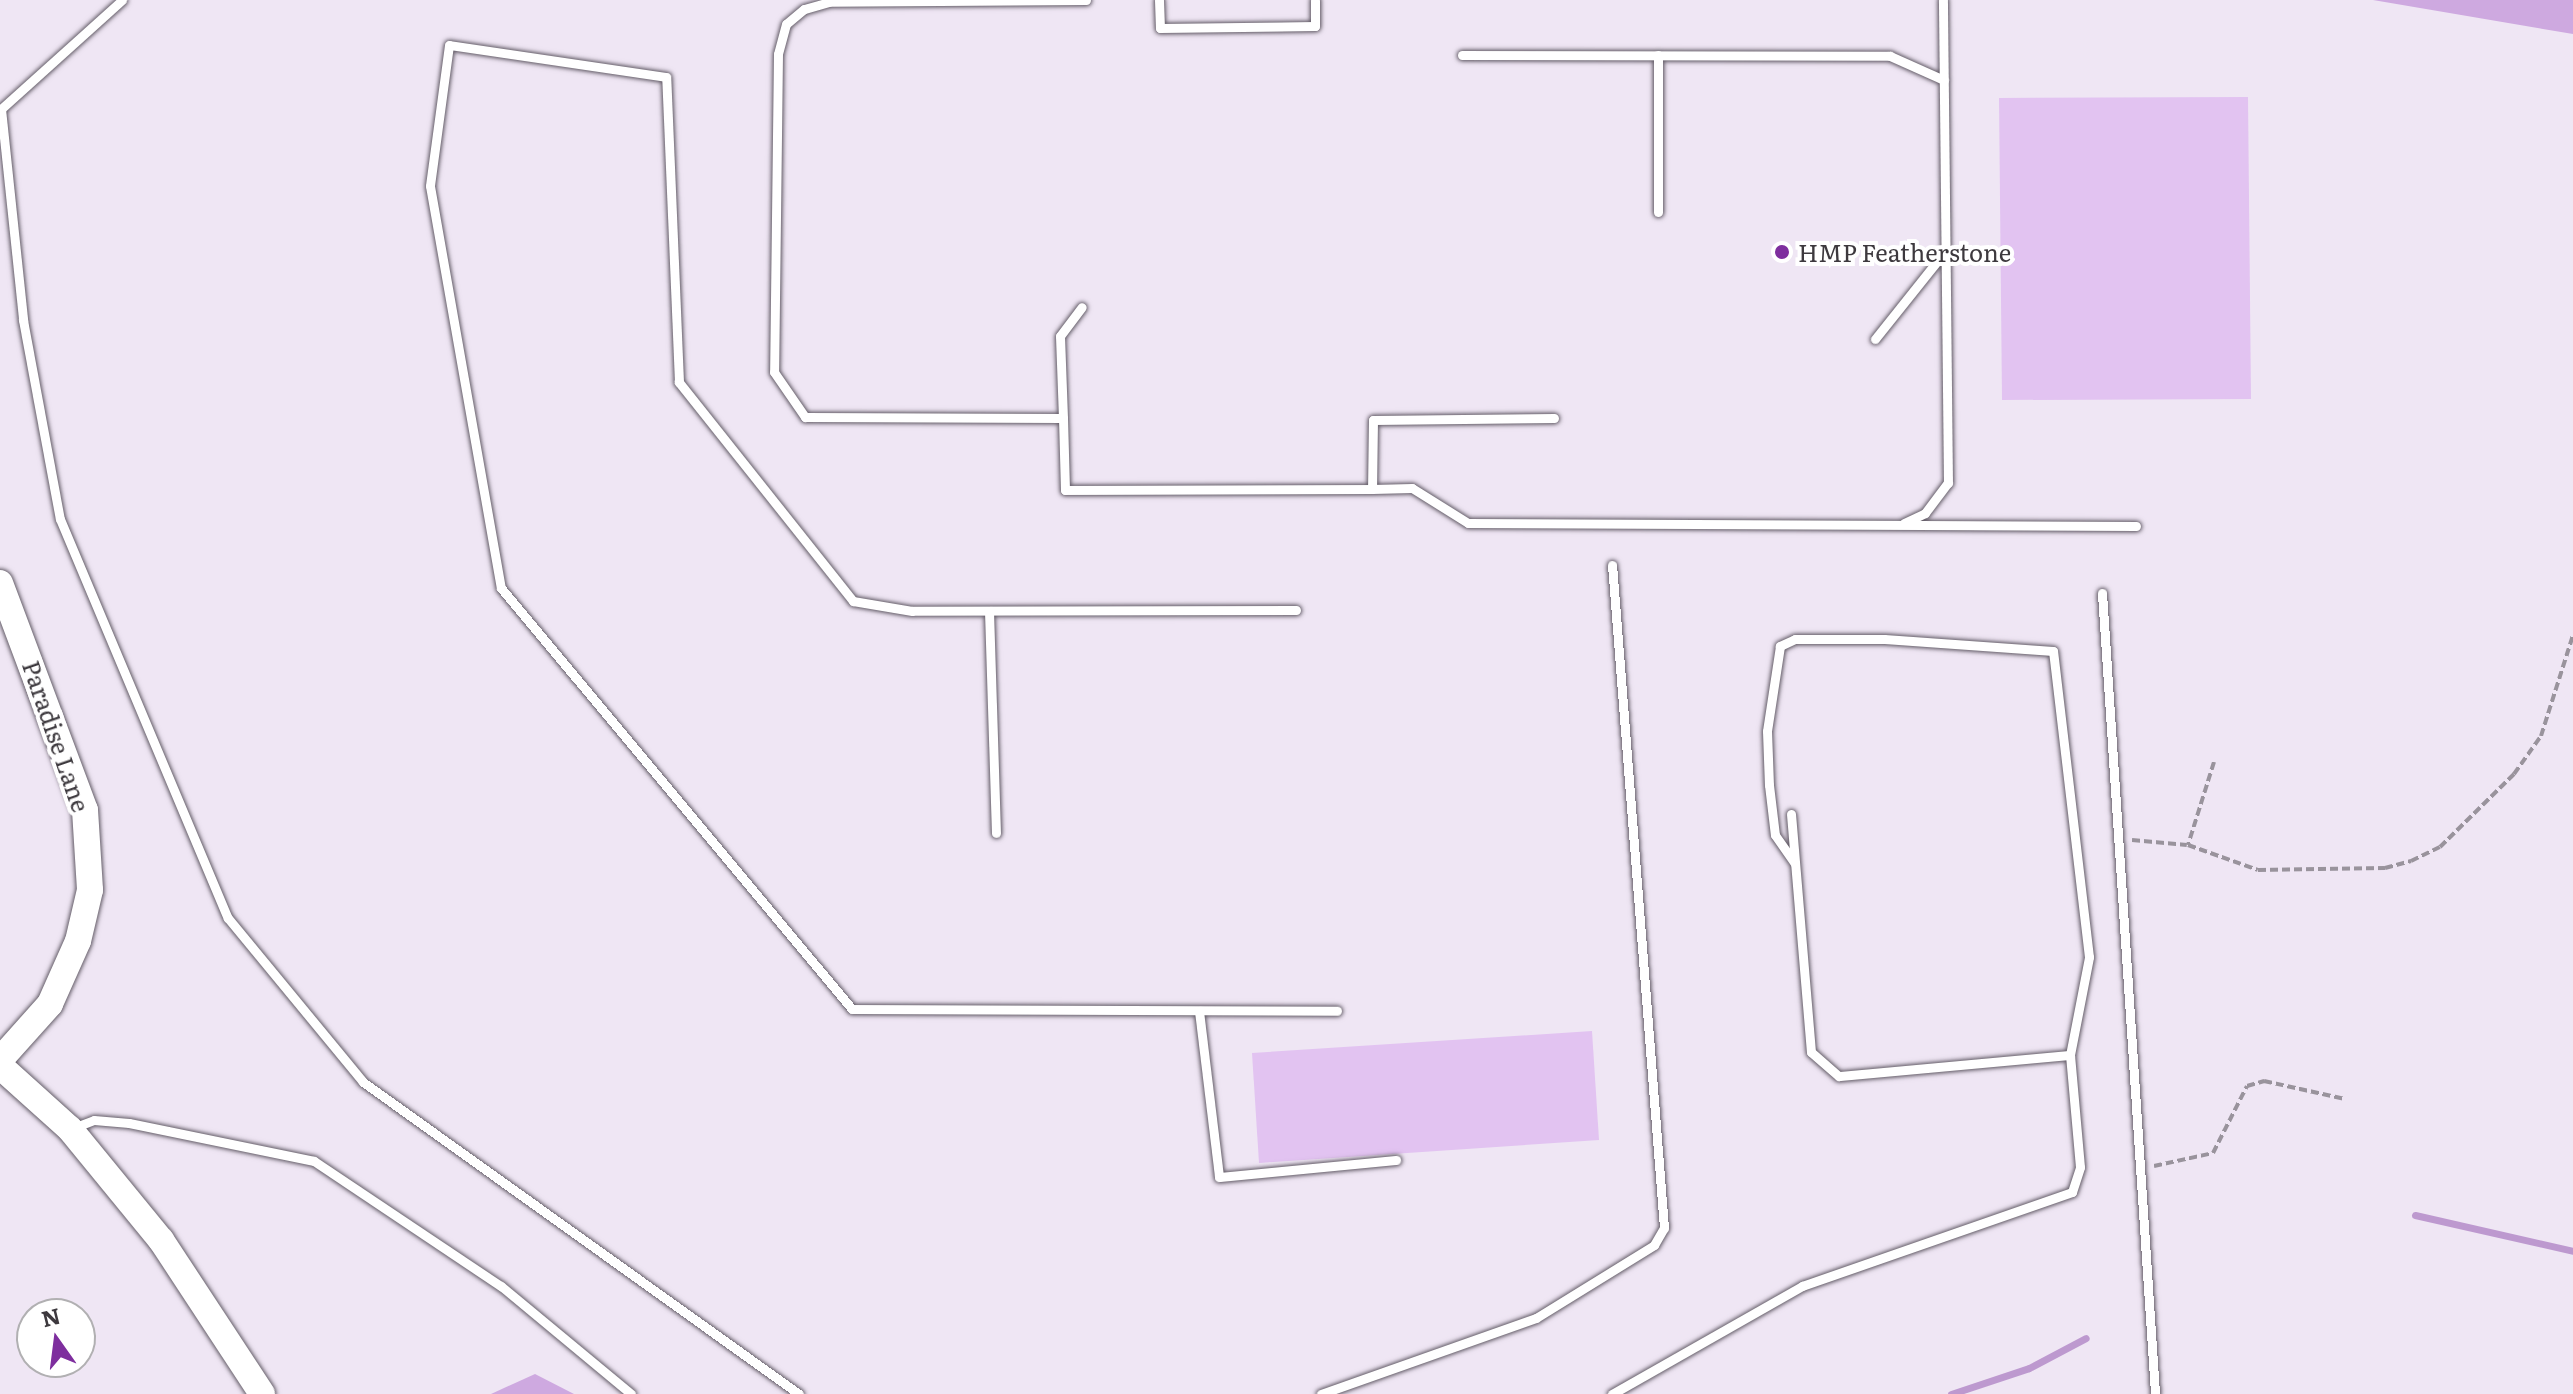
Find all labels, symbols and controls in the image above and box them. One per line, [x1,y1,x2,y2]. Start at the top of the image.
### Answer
place label: HMP Featherstone [1798,238,2011,266]
marker: HMP Featherstone [1773,243,1791,261]
street label: Paradise Lane [18,656,96,816]
north arrow [16,1298,96,1378]
text: N [38,1298,64,1334]

